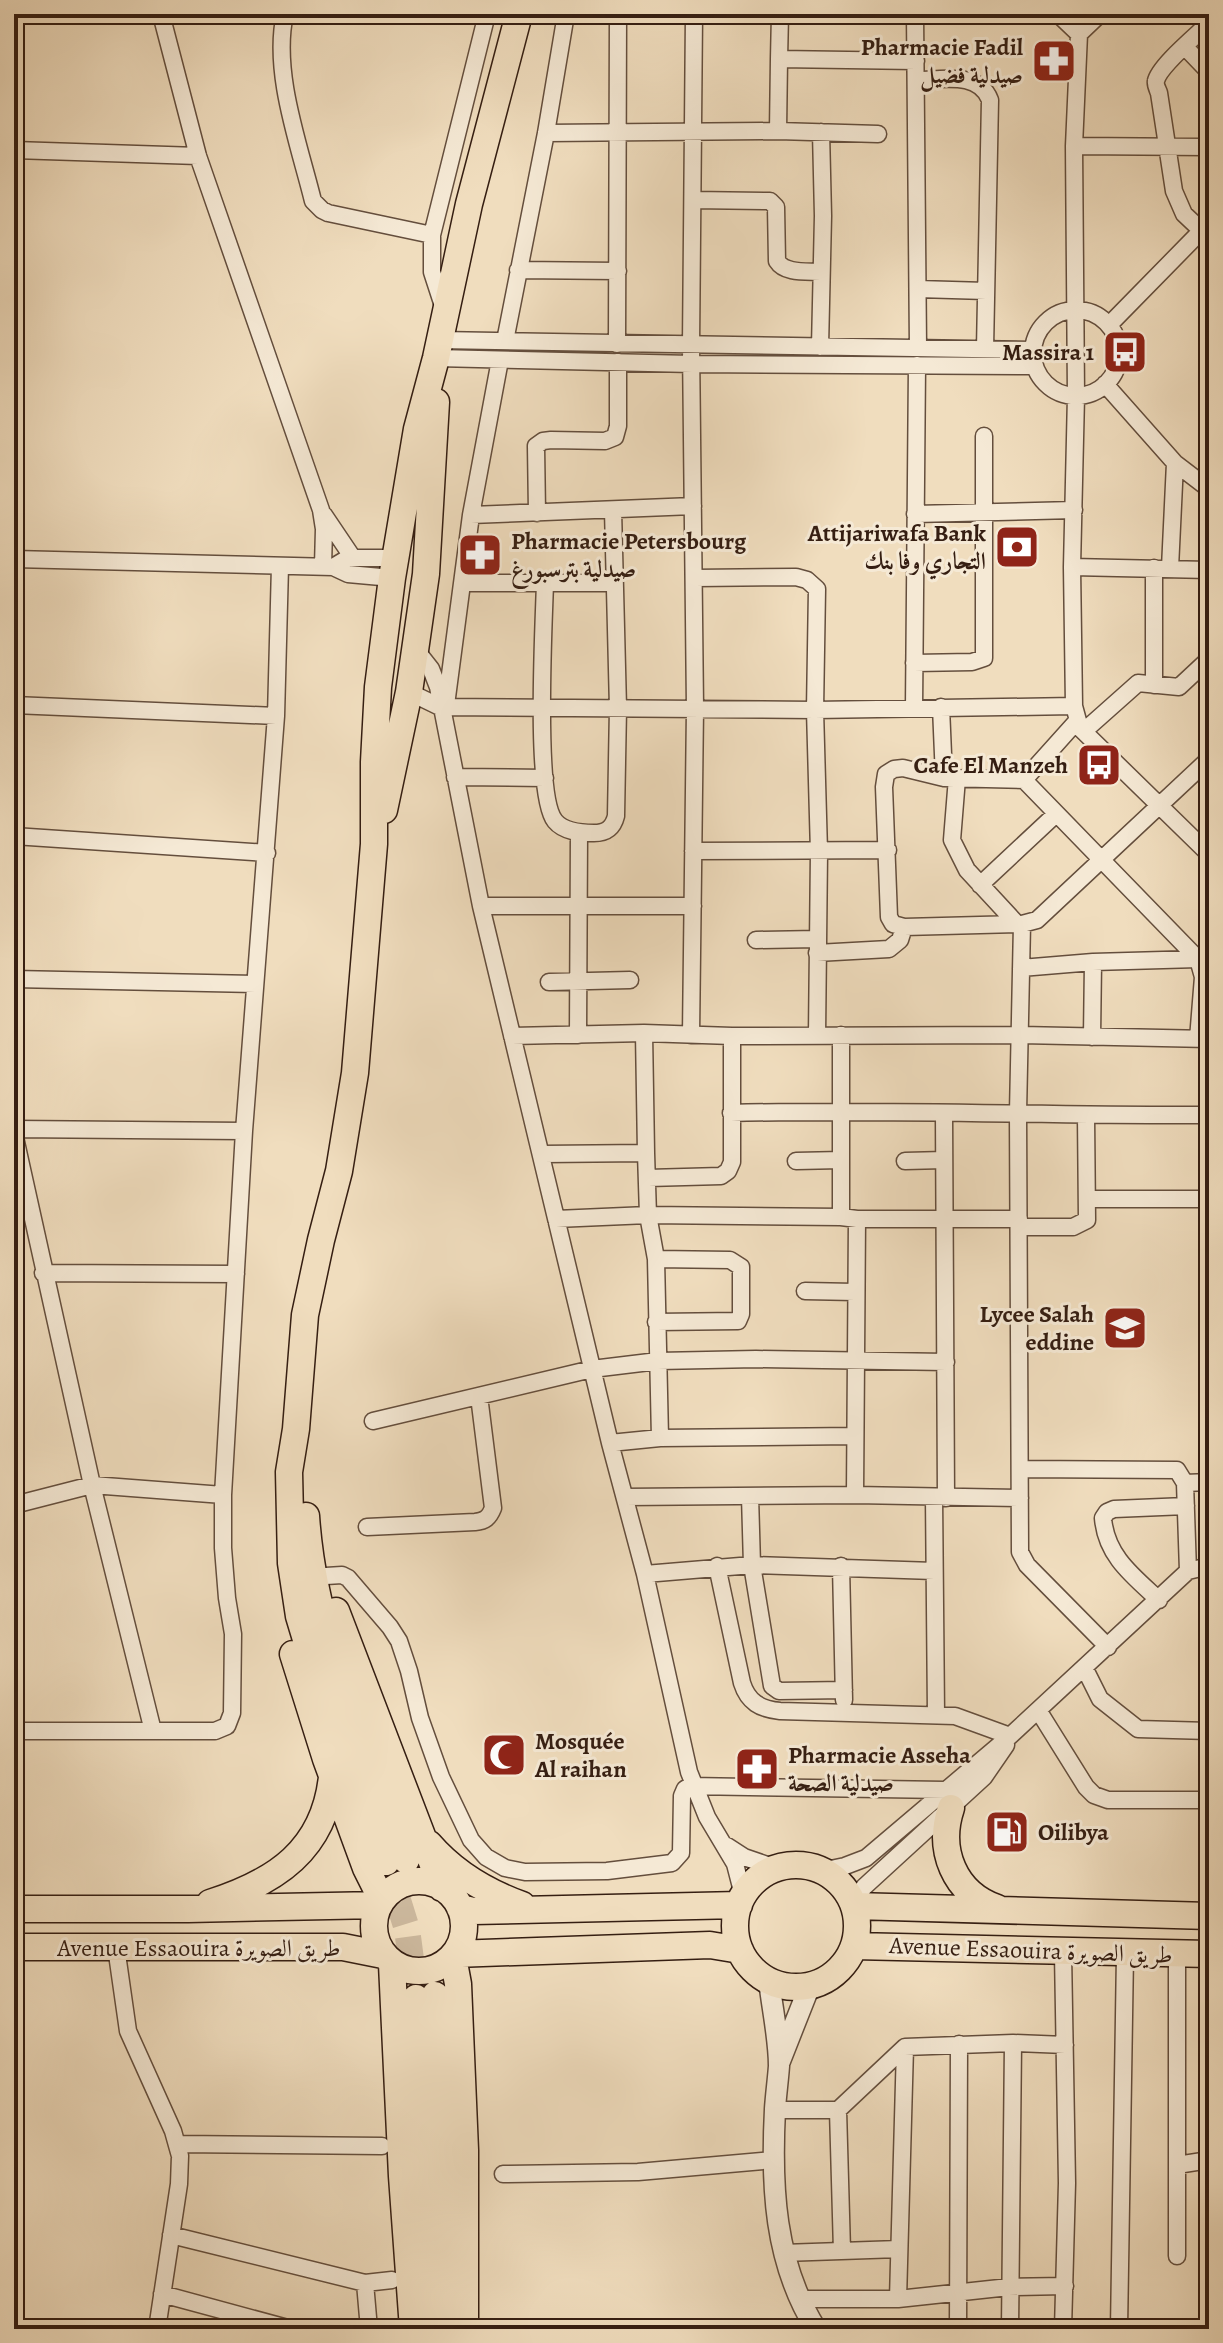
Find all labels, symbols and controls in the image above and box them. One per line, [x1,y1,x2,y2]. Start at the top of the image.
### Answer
place label: Pharmacie Fadil صيدلية فضيل [861,31,1024,92]
pharmacy icon: Pharmacie Fadil صيدلية فضيل [1030,37,1078,85]
bus stop icon: Massira 1 [1101,328,1149,376]
place label: Massira 1 [1002,336,1094,368]
place label: Attijariwafa Bank التجاري وفا بنك [807,517,987,580]
bank icon: Attijariwafa Bank التجاري وفا بنك [993,523,1041,571]
place label: Pharmacie Petersbourg صيدلية بترسبورغ [511,525,747,589]
pharmacy icon: Pharmacie Petersbourg صيدلية بترسبورغ [456,531,504,579]
bus stop icon: Cafe El Manzeh [1075,741,1123,789]
place label: Cafe El Manzeh [913,749,1068,781]
place label: Lycee Salah eddine [979,1298,1094,1358]
school or university icon: Lycee Salah eddine [1101,1304,1149,1352]
place label: Mosquée Al raihan [534,1725,627,1785]
mosque icon: Mosquée Al raihan [480,1731,528,1779]
place label: Pharmacie Asseha صيدلية الصحة [788,1739,971,1799]
pharmacy icon: Pharmacie Asseha صيدلية الصحة [733,1745,781,1793]
fuel station icon: Oilibya [983,1808,1031,1856]
place label: Oilibya [1038,1816,1109,1848]
street label: Avenue Essaouira طريق الصويرة [888,1929,1173,1971]
street label: Avenue Essaouira طريق الصويرة [56,1932,341,1964]

